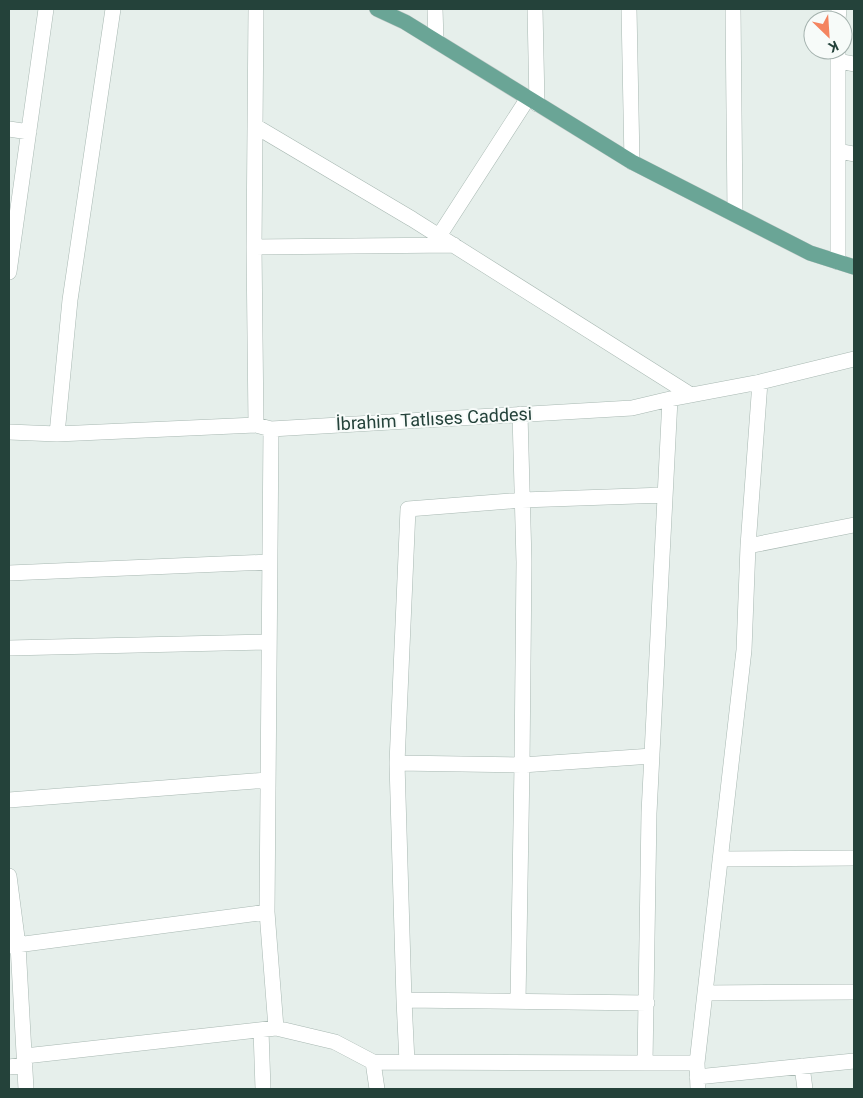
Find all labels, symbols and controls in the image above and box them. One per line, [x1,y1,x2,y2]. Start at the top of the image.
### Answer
north arrow [803,10,853,60]
text: K [826,38,841,56]
street label: İbrahim Tatlıses Caddesi [335,403,533,434]

